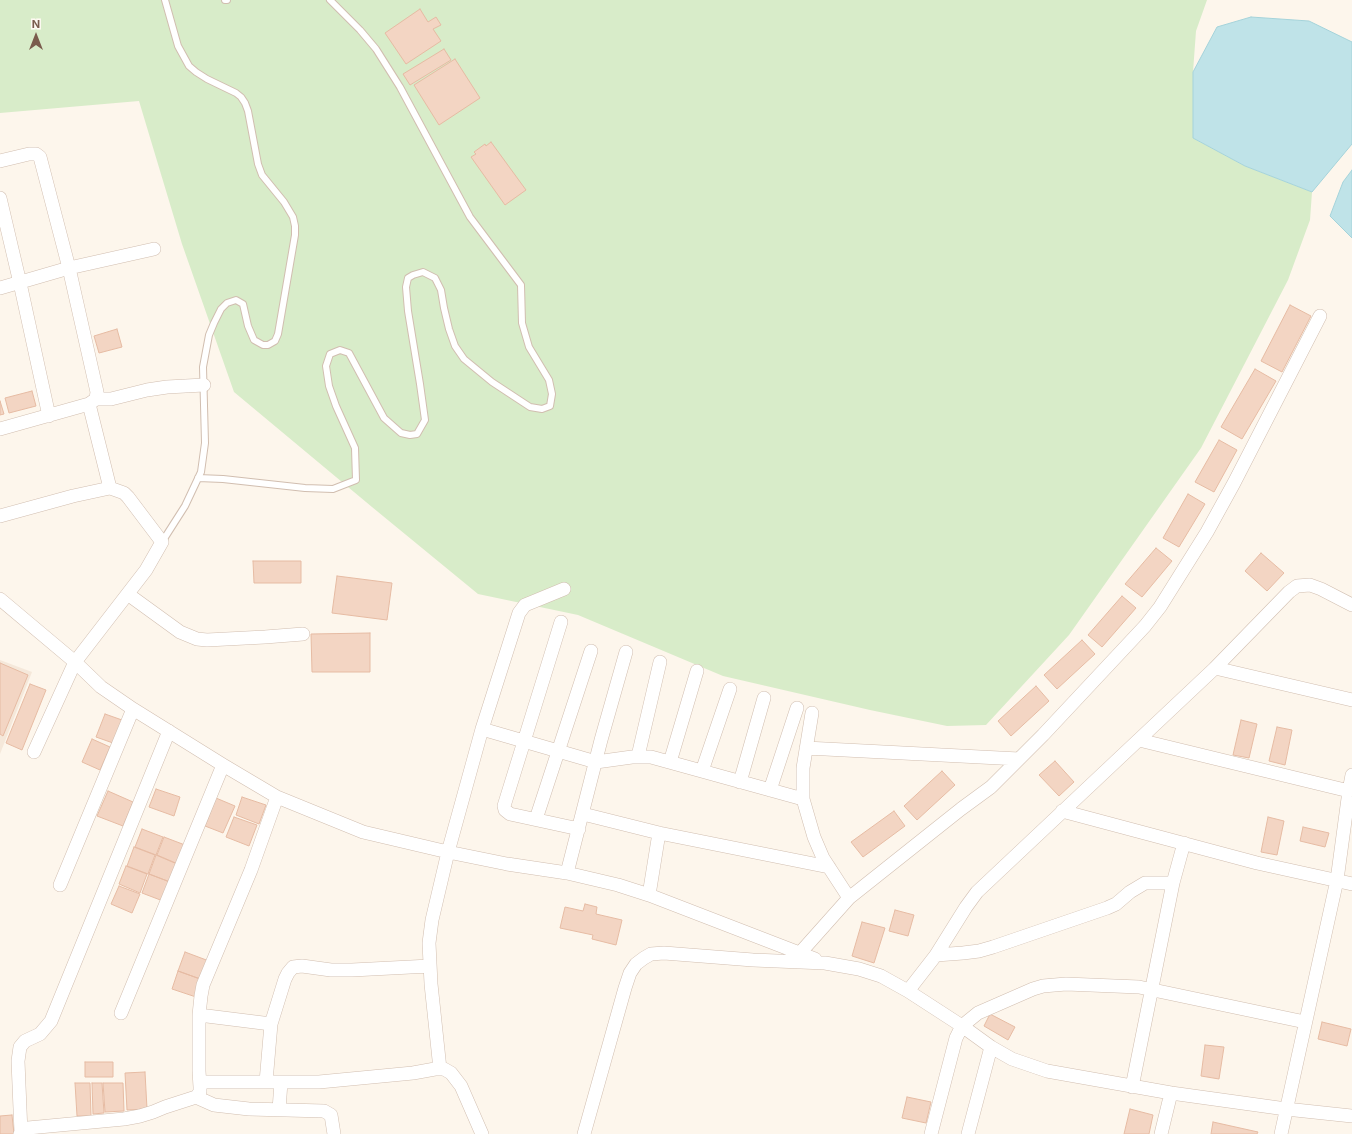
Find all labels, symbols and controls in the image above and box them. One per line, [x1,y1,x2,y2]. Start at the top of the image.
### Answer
north arrow [16,16,56,56]
text: N [32,17,40,31]

